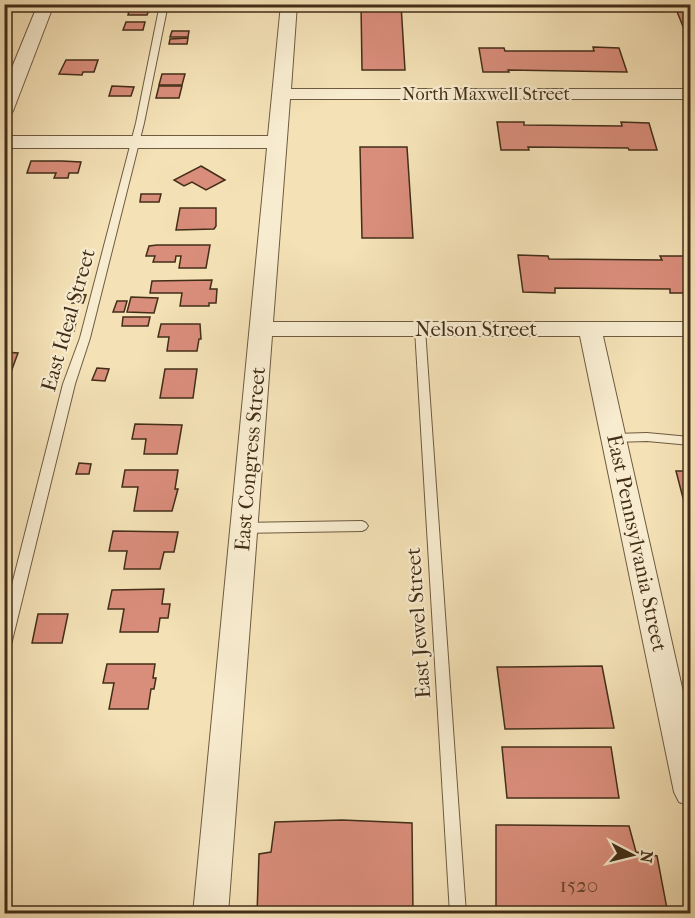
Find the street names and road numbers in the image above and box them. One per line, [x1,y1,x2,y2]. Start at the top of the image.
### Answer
street label: North Maxwell Street [402,84,571,105]
street label: East Ideal Street [36,245,100,394]
street label: Nelson Street [415,317,538,341]
street label: East Congress Street [230,365,270,552]
street label: East Pennsylvania Street [602,432,672,654]
street label: East Jewel Street [401,546,435,699]

